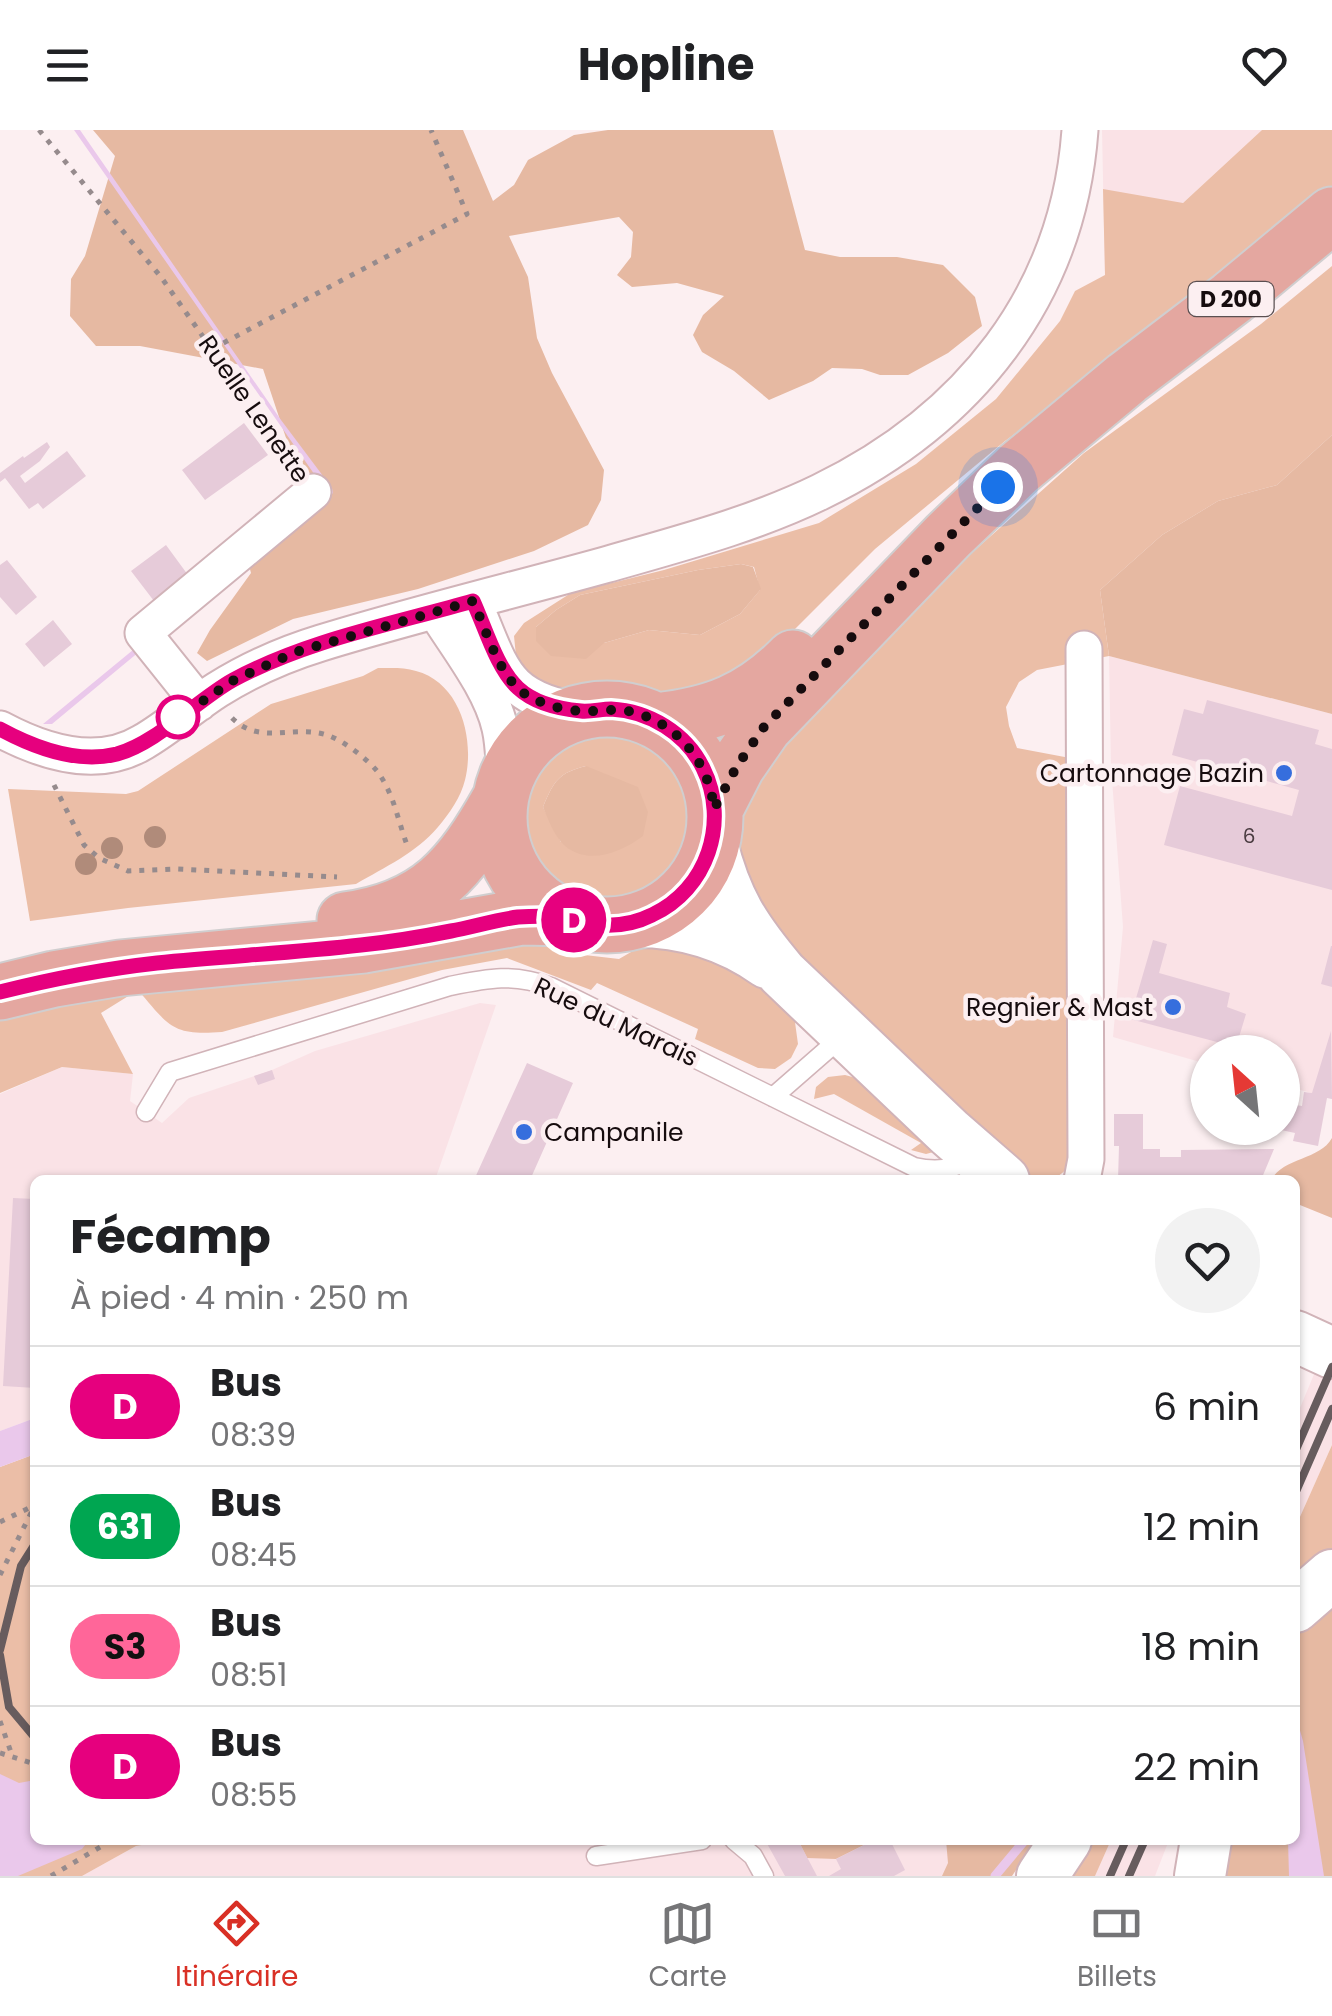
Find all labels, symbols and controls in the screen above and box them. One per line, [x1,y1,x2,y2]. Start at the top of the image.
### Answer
text: Hopline [578,33,754,96]
icon: menu [40,38,95,93]
icon: heart [1237,38,1292,93]
road number: D 200 [1188,282,1274,316]
street label: Ruelle Lenette [190,328,318,490]
your location [973,462,1023,512]
unlabelled marker [157,696,199,738]
place label: Cartonnage Bazin [1040,756,1264,791]
marker: Cartonnage Bazin [1273,762,1295,784]
house number: 6 [1243,822,1255,850]
line badge: D [542,888,606,952]
text: D [561,896,587,945]
street label: Rue du Marais [528,969,704,1075]
place label: Regnier & Mast [966,990,1153,1025]
marker: Regnier & Mast [1162,996,1184,1018]
north arrow [1190,1035,1300,1145]
map controls [1190,1035,1300,1145]
place label: Campanile [544,1115,684,1150]
marker: Campanile [513,1121,535,1143]
text: Fécamp [70,1203,271,1270]
button: heart [1155,1208,1260,1313]
text: À pied · 4 min · 250 m [70,1275,409,1320]
text: Bus [210,1356,282,1409]
text: 6 min [1153,1380,1260,1433]
text: D [112,1382,138,1431]
text: 08:39 [210,1412,296,1457]
text: Bus [210,1476,282,1529]
text: 12 min [1143,1500,1260,1553]
text: 631 [97,1502,153,1551]
text: 08:45 [210,1532,297,1577]
text: Bus [210,1596,282,1649]
text: 18 min [1141,1620,1260,1673]
text: S3 [104,1622,146,1671]
text: 08:51 [210,1652,287,1697]
text: Bus [210,1716,282,1769]
text: 22 min [1133,1740,1260,1793]
text: D [112,1742,138,1791]
text: 08:55 [210,1772,297,1817]
tab: Itinéraire [175,1896,298,1998]
tab: Carte [648,1896,727,1998]
tab: Billets [1077,1896,1157,1998]

